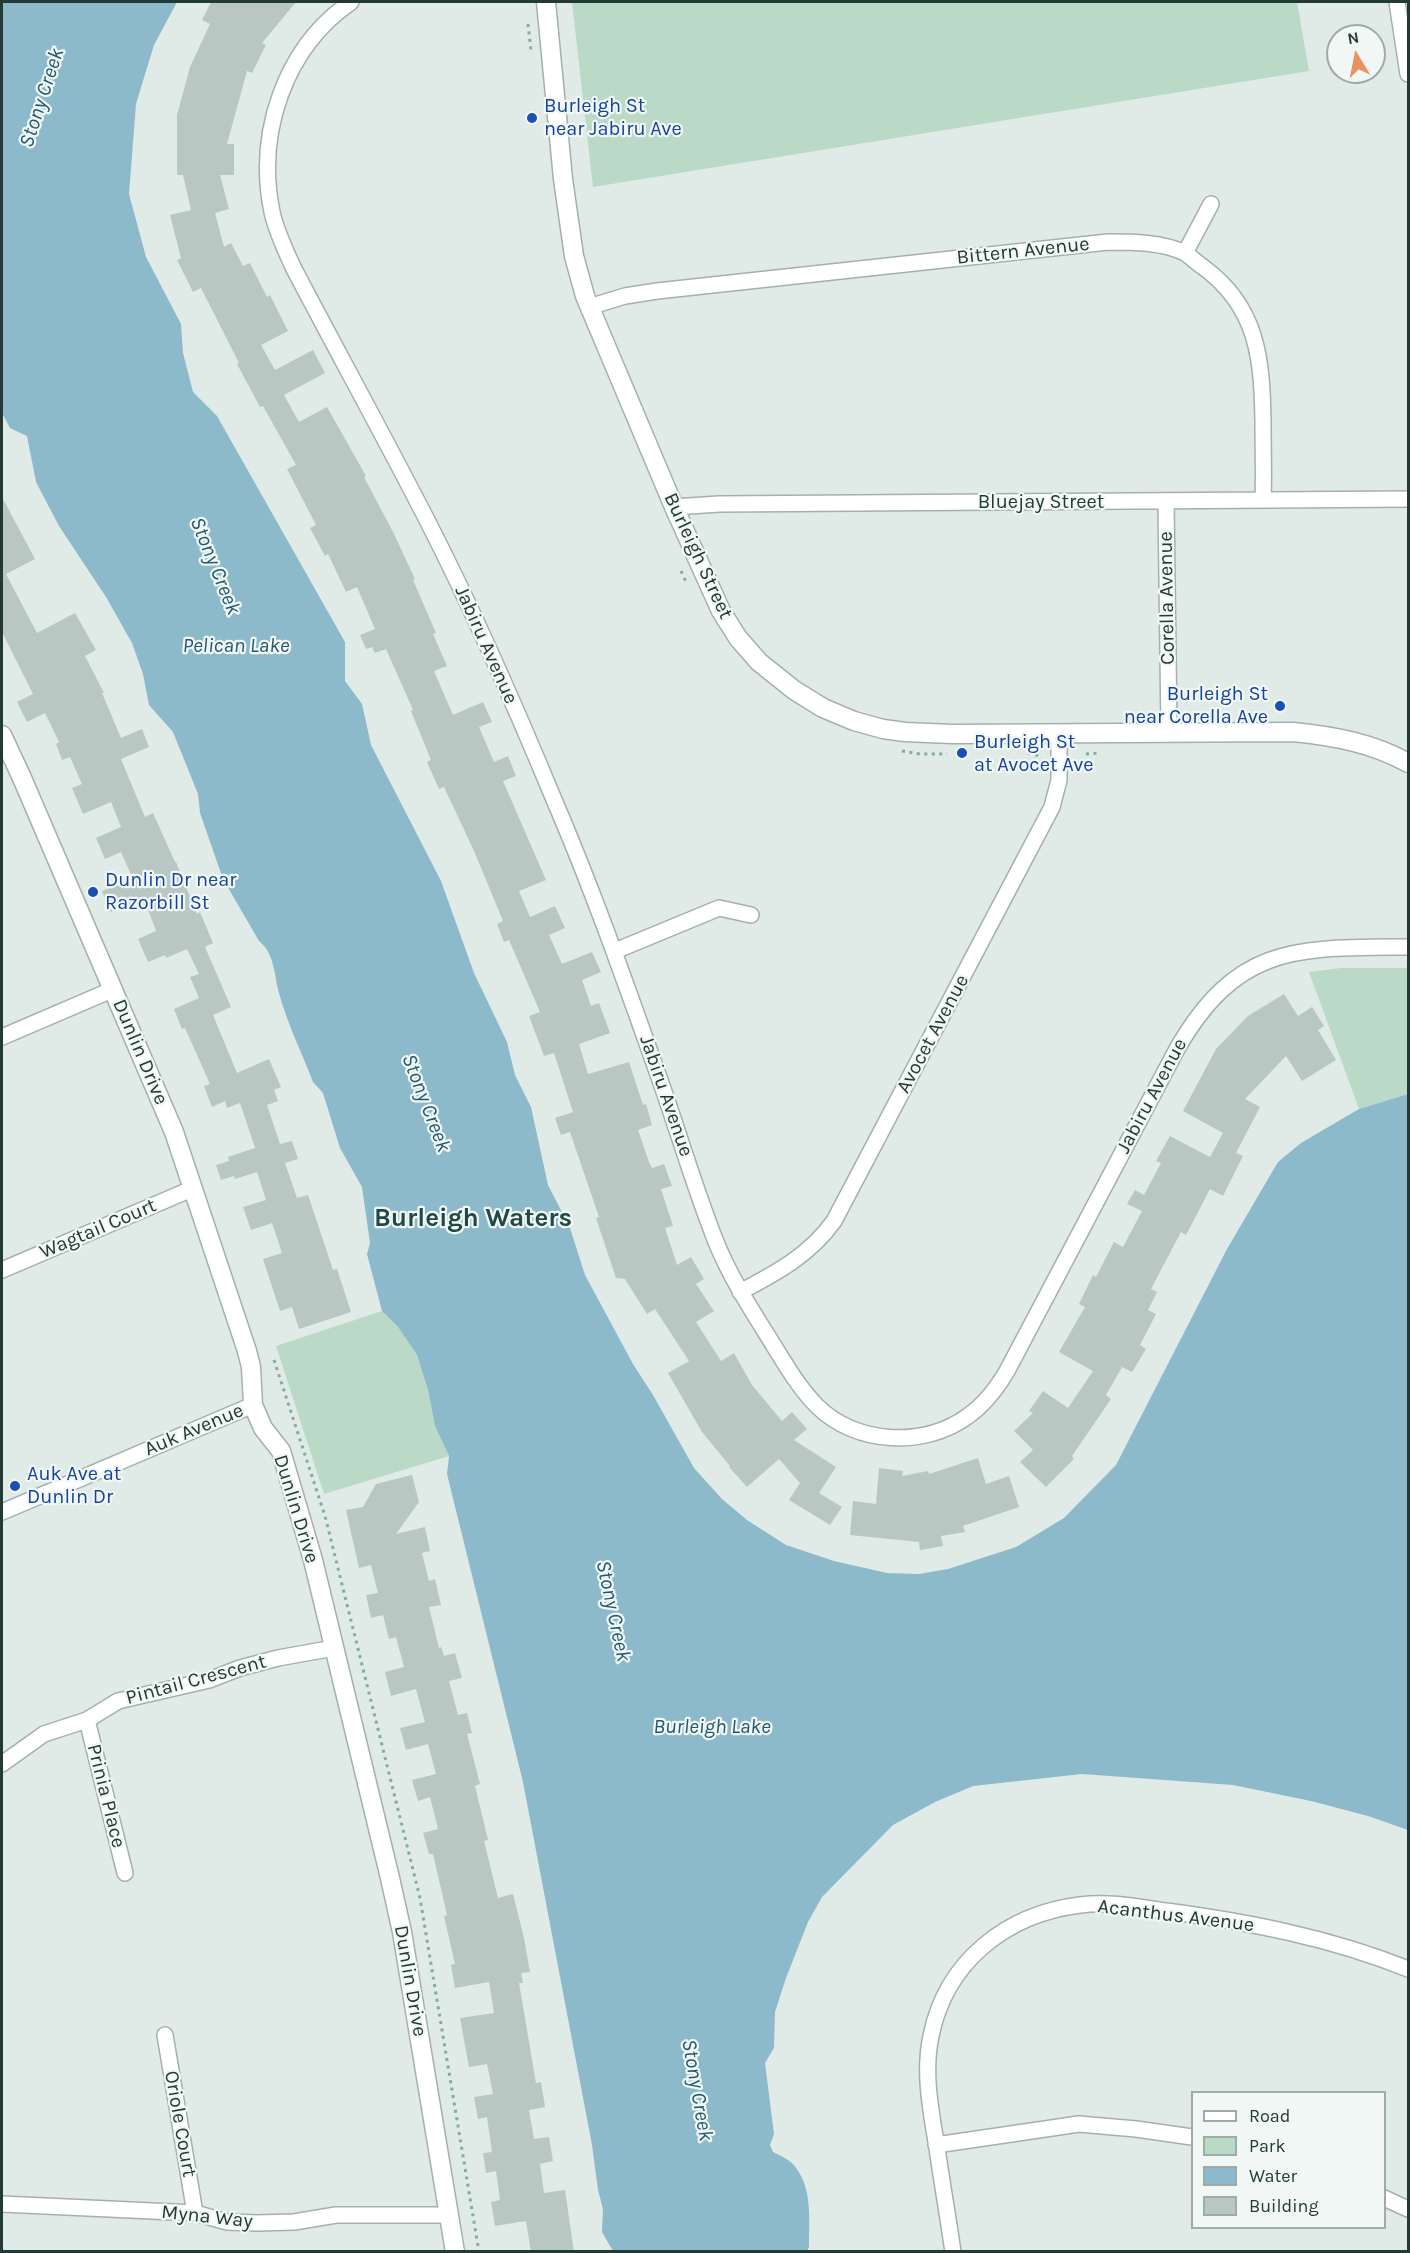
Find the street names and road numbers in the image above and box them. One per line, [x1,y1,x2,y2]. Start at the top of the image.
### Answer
street label: Bittern Avenue [955,232,1091,270]
street label: Burleigh Street [658,489,738,623]
street label: Bluejay Street [978,490,1104,514]
street label: Corella Avenue [1154,531,1180,665]
street label: Jabiru Avenue [449,582,523,708]
street label: Avocet Avenue [892,971,974,1097]
street label: Dunlin Drive [107,996,173,1108]
street label: Jabiru Avenue [634,1032,698,1160]
street label: Jabiru Avenue [1112,1034,1192,1158]
street label: Wagtail Court [36,1194,160,1264]
street label: Auk Avenue [141,1398,247,1462]
street label: Dunlin Drive [268,1452,324,1566]
street label: Pintail Crescent [123,1650,269,1710]
street label: Prinia Place [81,1742,131,1850]
street label: Acanthus Avenue [1096,1894,1256,1938]
street label: Dunlin Drive [388,1924,432,2038]
street label: Oriole Court [159,2069,201,2179]
street label: Myna Way [160,2200,254,2234]

